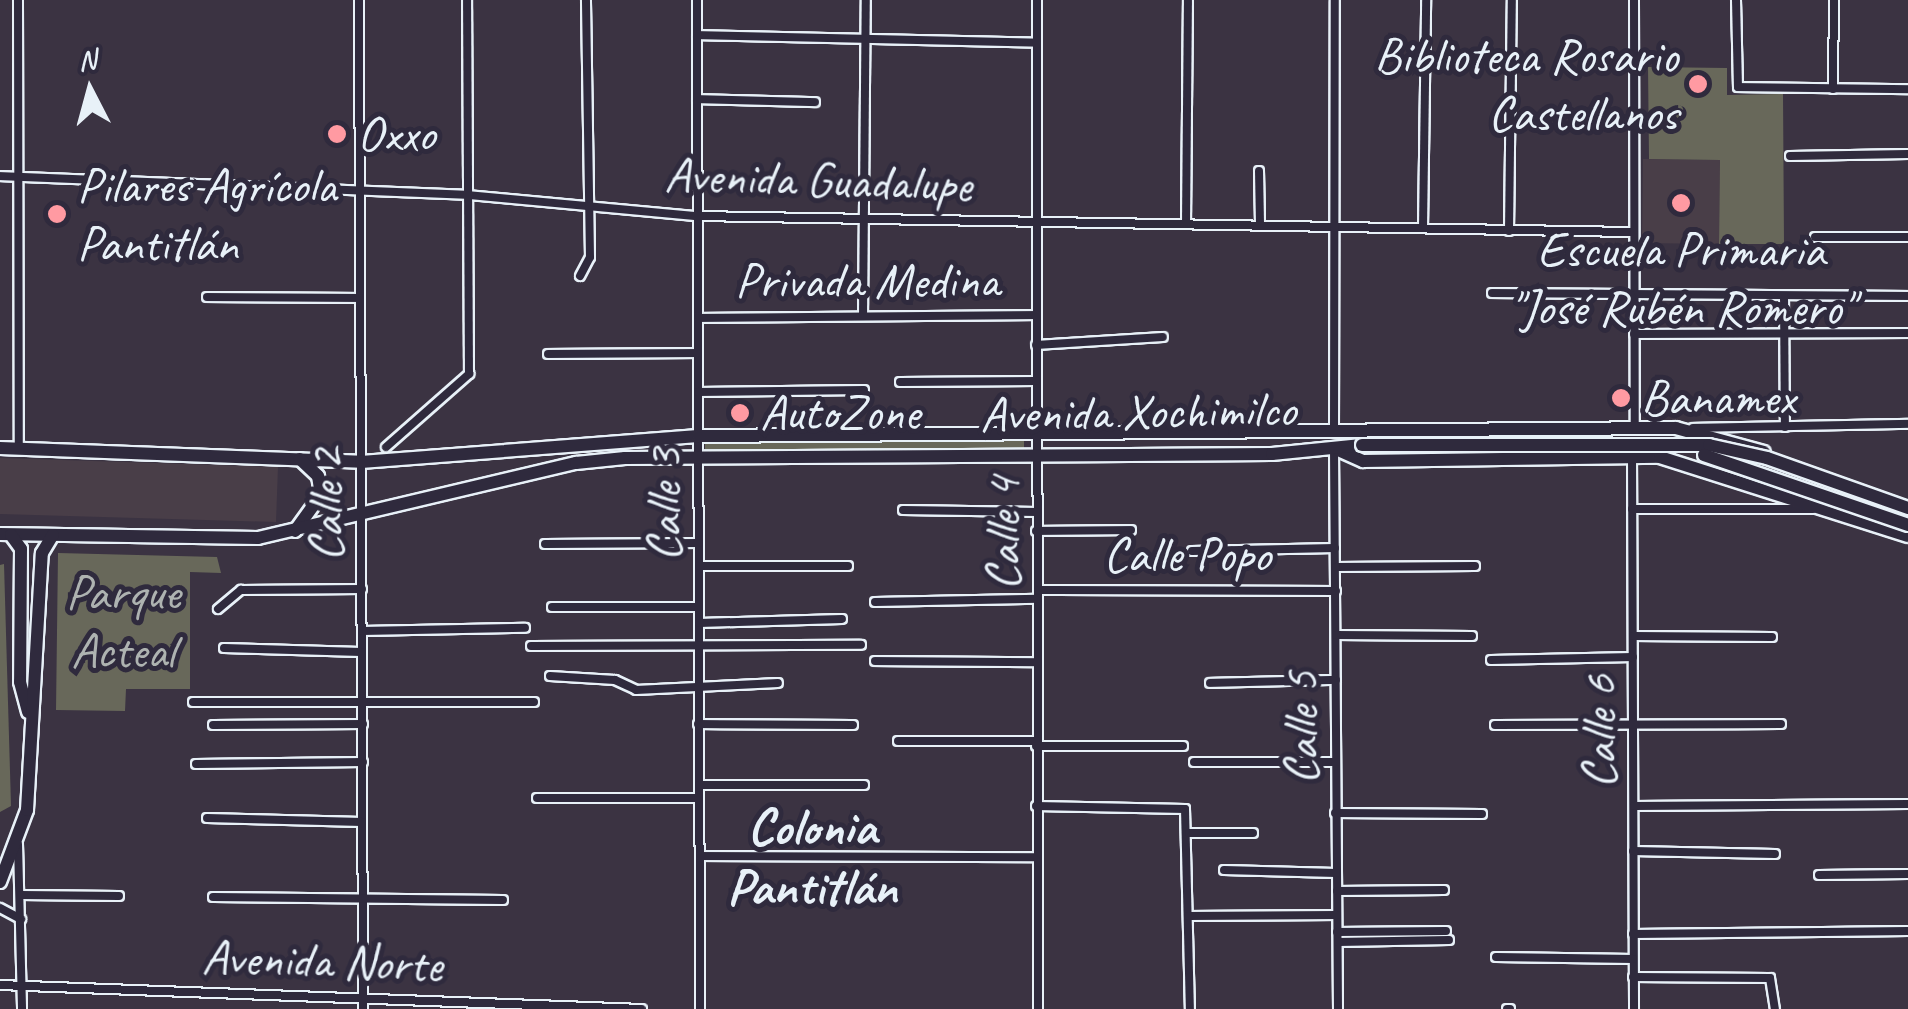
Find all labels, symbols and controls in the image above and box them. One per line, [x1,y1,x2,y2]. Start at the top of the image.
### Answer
place label: Biblioteca Rosario Castellanos [1376,25,1678,142]
north arrow [40,40,140,140]
text: N [76,41,97,78]
marker: Biblioteca Rosario Castellanos [1687,73,1709,95]
place label: Oxxo [357,104,435,164]
marker: Oxxo [326,123,348,145]
street label: Avenida Guadalupe [664,145,972,215]
place label: Pilares Agrícola Pantitlán [77,155,336,272]
marker: Escuela Primaria "José Rubén Romero" [1670,192,1692,214]
marker: Pilares Agrícola Pantitlán [46,203,68,225]
place label: Escuela Primaria "José Rubén Romero" [1510,219,1852,336]
street label: Privada Medina [735,251,999,311]
place label: Banamex [1641,368,1795,428]
street label: Avenida Xochimilco [980,379,1296,445]
place label: AutoZone [760,383,920,443]
marker: Banamex [1610,387,1632,409]
marker: AutoZone [729,402,751,424]
street label: Calle 2 [296,448,356,562]
street label: Calle 3 [634,448,694,562]
street label: Calle 4 [973,477,1033,591]
street label: Calle Popo [1104,525,1270,585]
park label: Parque Acteal [66,562,180,680]
street label: Calle 5 [1271,671,1331,785]
street label: Calle 6 [1569,675,1629,789]
district label: Colonia Pantitlán [727,797,897,919]
street label: Avenida Norte [201,927,443,995]

